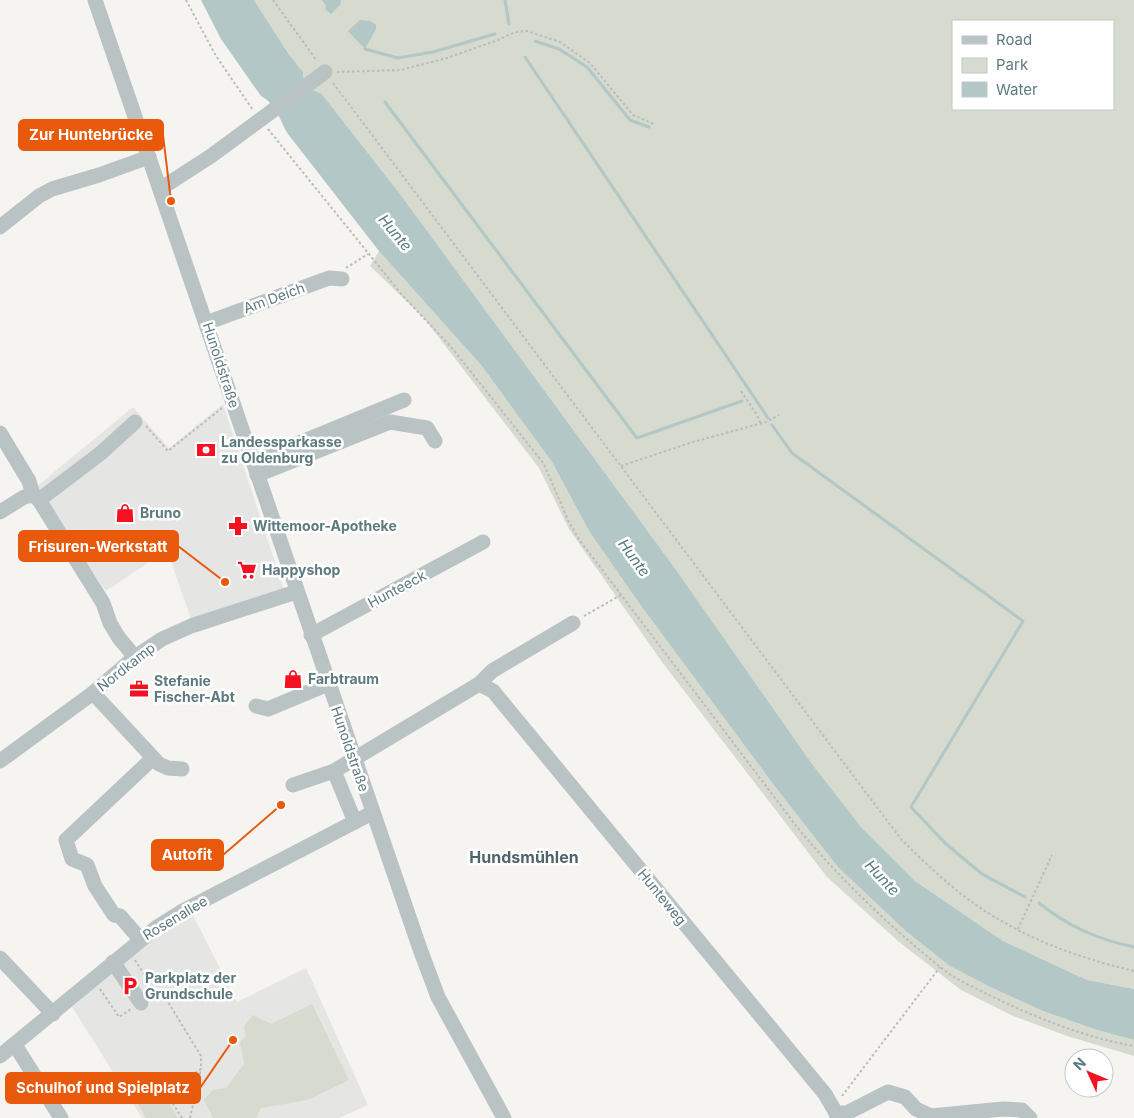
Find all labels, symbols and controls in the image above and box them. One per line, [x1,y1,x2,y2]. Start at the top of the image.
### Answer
legend [952,20,1114,110]
text: Road [996,30,1032,49]
text: Park [996,55,1029,74]
text: Water [996,80,1038,99]
callout: Zur Huntebrücke [19,120,163,150]
text: Zur Huntebrücke [29,125,153,144]
water label: Hunte [375,210,416,255]
street label: Am Deich [241,279,307,316]
street label: Hunoldstraße [200,320,243,410]
place label: Landessparkasse zu Oldenburg [221,433,342,466]
bank icon: Landessparkasse zu Oldenburg [195,439,217,461]
shop icon: Bruno [114,502,136,524]
place label: Bruno [140,504,181,521]
pharmacy icon: Wittemoor-Apotheke [227,515,249,537]
place label: Wittemoor-Apotheke [253,517,397,534]
callout: Frisuren-Werkstatt [19,531,178,561]
water label: Hunte [614,535,655,580]
text: Frisuren-Werkstatt [28,537,168,556]
supermarket icon: Happyshop [236,559,258,581]
place label: Happyshop [262,561,341,578]
street label: Hunteeck [365,566,429,611]
street label: Nordkamp [93,639,158,695]
shop icon: Farbtraum [282,668,304,690]
place label: Farbtraum [308,670,379,687]
place label: Stefanie Fischer-Abt [154,672,235,705]
office icon: Stefanie Fischer-Abt [128,678,150,700]
street label: Hunoldstraße [328,704,373,794]
callout: Autofit [152,840,223,870]
text: Autofit [162,845,213,864]
district label: Hundsmühlen [469,847,579,867]
water label: Hunte [861,856,904,900]
street label: Hunteweg [635,865,690,928]
street label: Rosenallee [140,892,210,943]
place label: Parkplatz der Grundschule [145,969,236,1002]
parking icon: Parkplatz der Grundschule [119,975,141,997]
north arrow [1064,1048,1114,1098]
text: N [1069,1054,1089,1073]
callout: Schulhof und Spielplatz [6,1073,200,1103]
text: Schulhof und Spielplatz [16,1078,190,1097]

